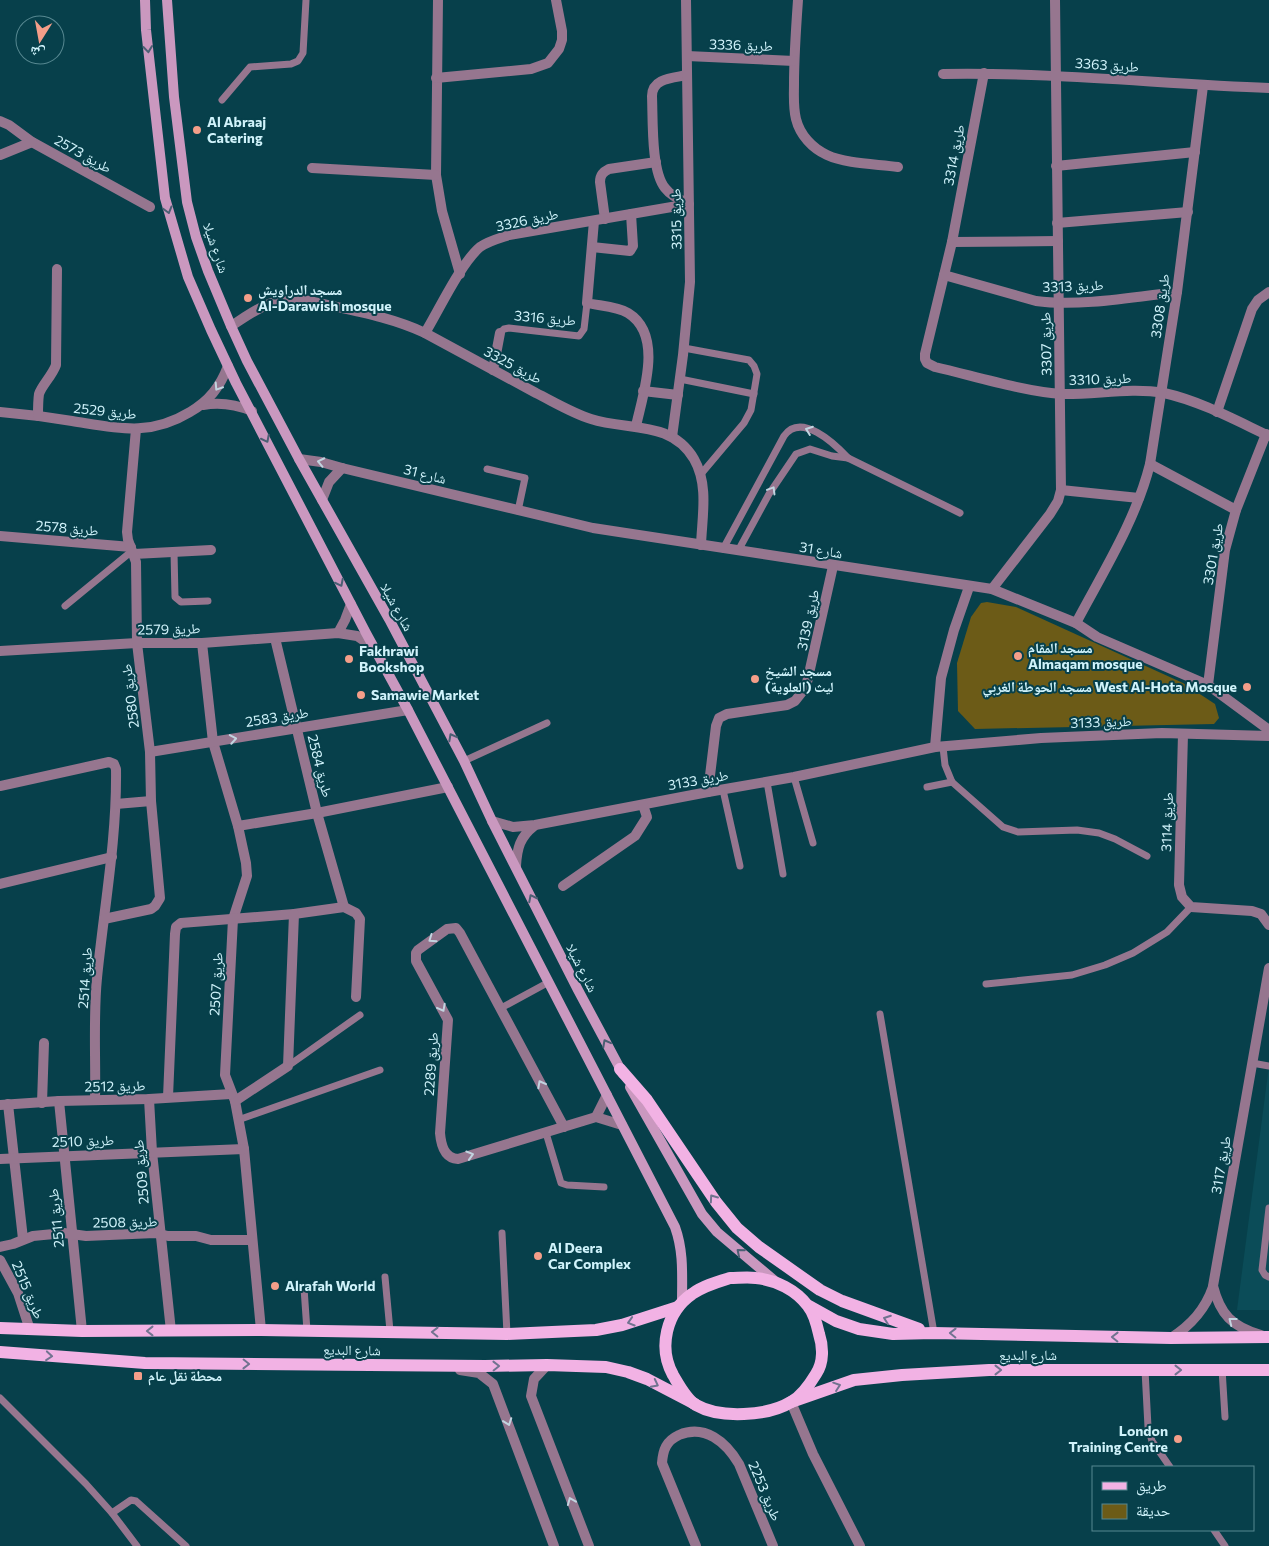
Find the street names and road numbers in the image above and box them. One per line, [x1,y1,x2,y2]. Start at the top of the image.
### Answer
street label: طريق 3336 [709,35,773,56]
street label: طريق 3363 [1074,54,1139,77]
street label: طريق 3314 [939,123,970,187]
street label: طريق 2573 [51,131,115,178]
street label: طريق 3315 [666,188,687,250]
street label: طريق 3326 [494,205,560,236]
street label: شارع شيلا [198,220,233,276]
street label: طريق 3308 [1147,273,1174,340]
street label: طريق 3313 [1042,276,1104,297]
street label: طريق 3316 [513,306,577,331]
street label: طريق 3307 [1036,312,1057,376]
street label: طريق 3325 [480,342,545,389]
street label: طريق 3310 [1068,369,1132,390]
street label: طريق 2529 [72,399,137,424]
street label: شارع 31 [402,460,448,489]
street label: طريق 2578 [35,516,99,541]
street label: طريق 3301 [1199,522,1228,586]
street label: شارع 31 [798,538,844,563]
street label: شارع شيلا [376,580,417,635]
street label: طريق 3139 [793,588,824,652]
street label: طريق 2579 [137,619,201,640]
street label: طريق 2580 [117,663,144,729]
street label: طريق 2583 [244,703,310,732]
street label: طريق 3133 [1070,712,1132,733]
street label: طريق 2584 [303,733,336,800]
street label: طريق 3133 [666,766,730,795]
street label: طريق 3114 [1157,792,1178,852]
street label: شارع شيلا [561,941,602,996]
street label: طريق 2514 [74,947,97,1009]
street label: طريق 2507 [205,952,228,1016]
street label: طريق 2289 [420,1032,443,1097]
street label: طريق 2512 [84,1076,146,1097]
street label: طريق 2510 [52,1131,114,1152]
street label: طريق 3117 [1207,1135,1236,1196]
street label: طريق 2509 [129,1139,154,1205]
street label: طريق 2511 [44,1188,69,1248]
street label: طريق 2508 [92,1212,158,1233]
street label: طريق 2515 [7,1258,48,1322]
street label: شارع البديع [323,1340,381,1361]
street label: شارع البديع [999,1346,1057,1365]
street label: طريق 2253 [743,1459,786,1524]

